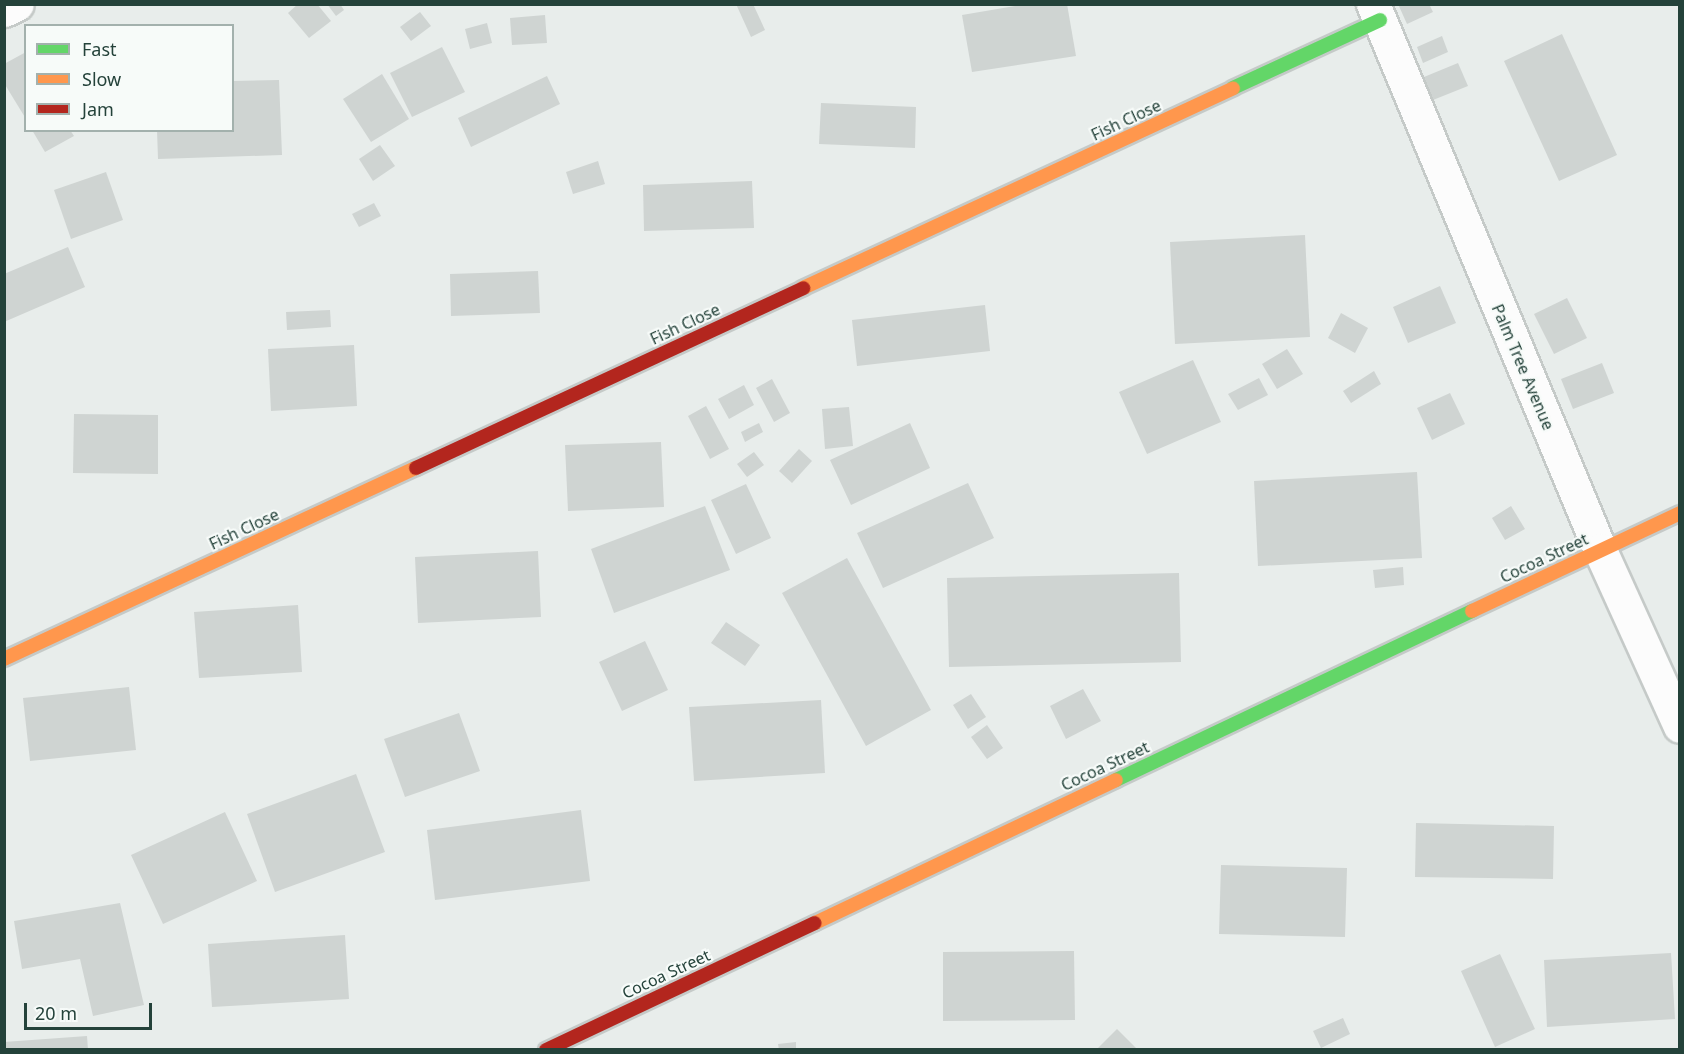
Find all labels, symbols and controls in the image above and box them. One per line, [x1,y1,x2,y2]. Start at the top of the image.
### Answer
legend [24,24,234,132]
text: Fast [82,37,117,61]
text: Slow [82,67,121,91]
street label: Fish Close [1088,96,1164,144]
text: Jam [82,97,114,121]
street label: Fish Close [647,300,723,348]
street label: Palm Tree Avenue [1488,301,1558,433]
street label: Fish Close [206,505,282,553]
street label: Cocoa Street [1497,529,1591,587]
street label: Cocoa Street [1058,737,1152,795]
street label: Cocoa Street [619,945,713,1003]
scale bar [27,991,154,1029]
text: 20 m [35,1001,77,1025]

